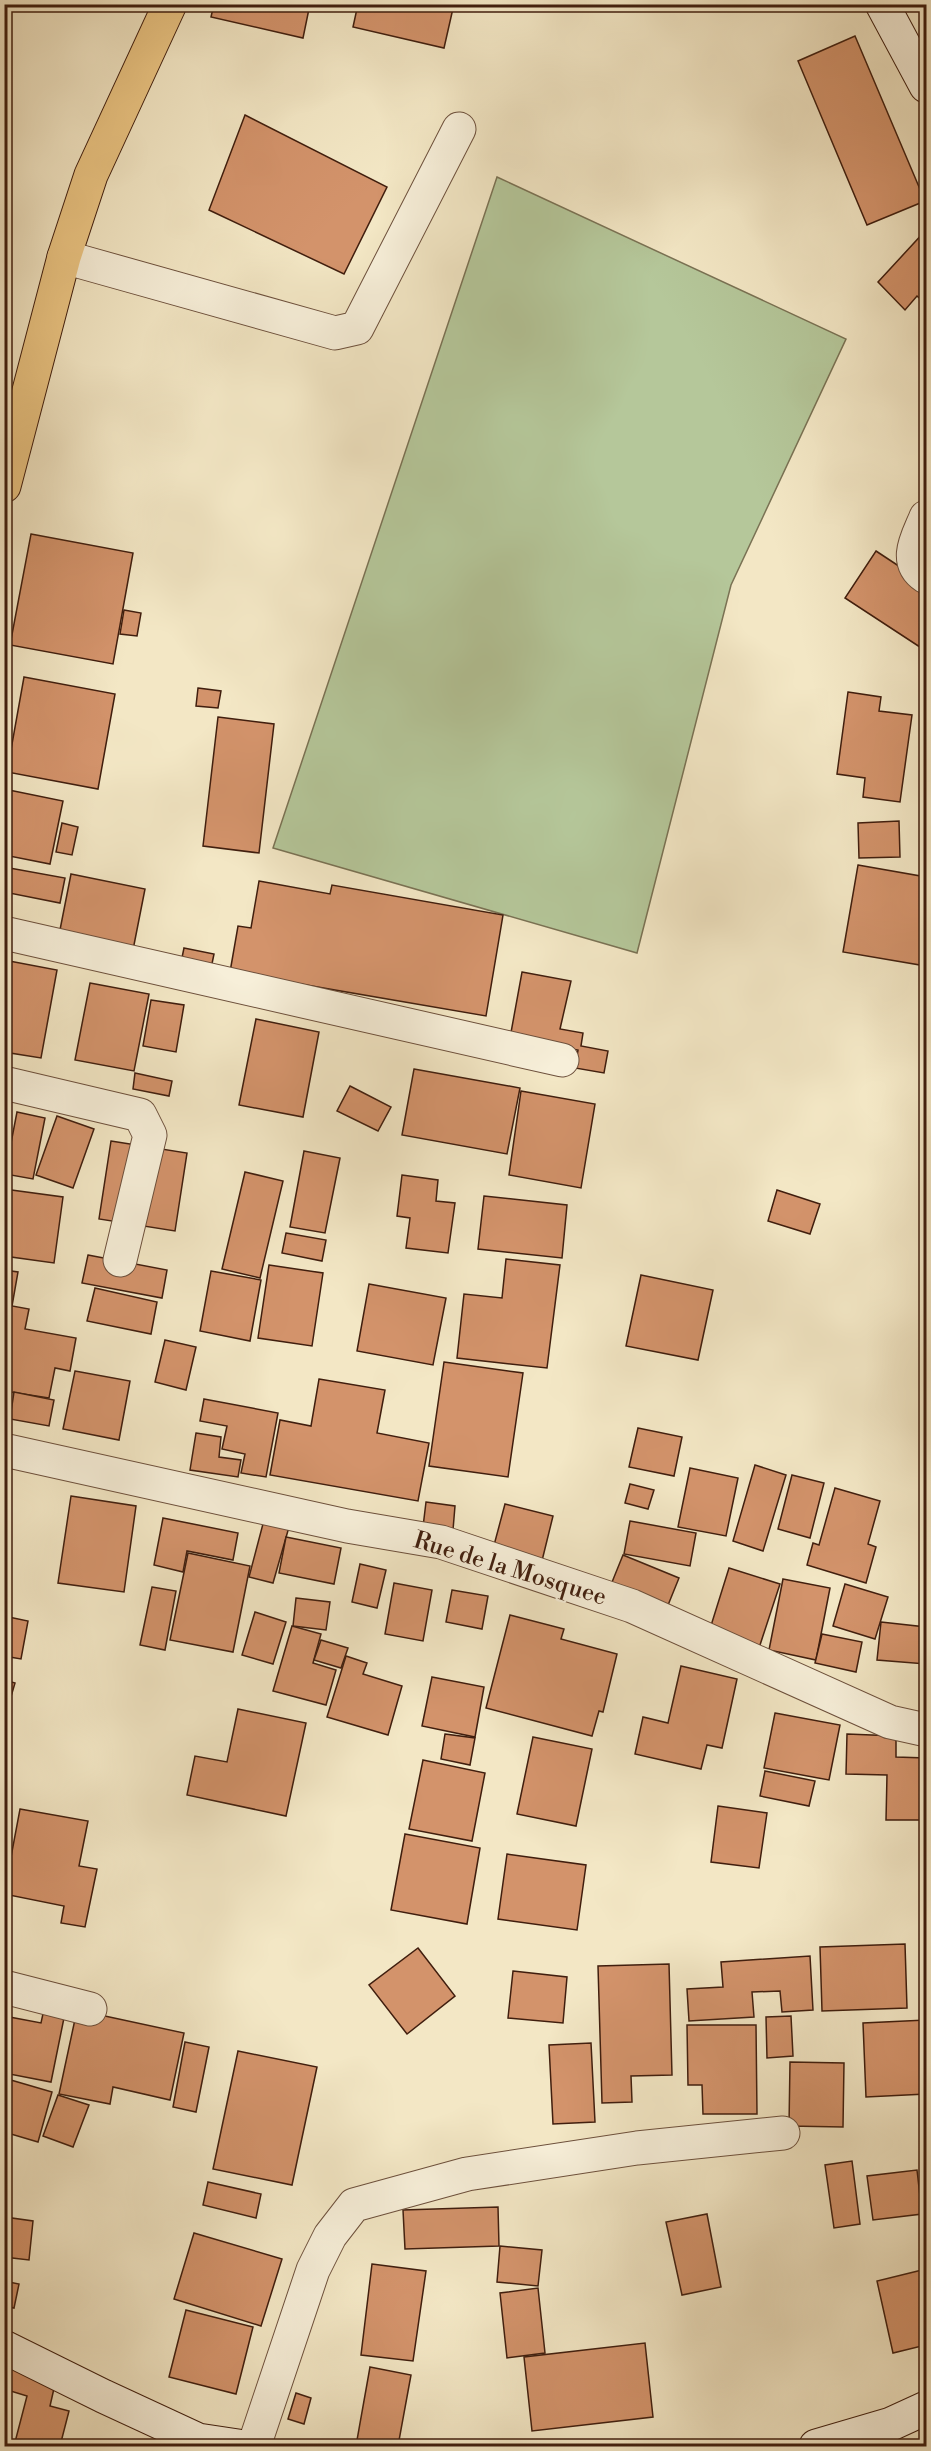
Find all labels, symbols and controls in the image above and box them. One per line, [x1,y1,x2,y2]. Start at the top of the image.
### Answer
street label: Rue de la Mosquee [410,1525,610,1613]

